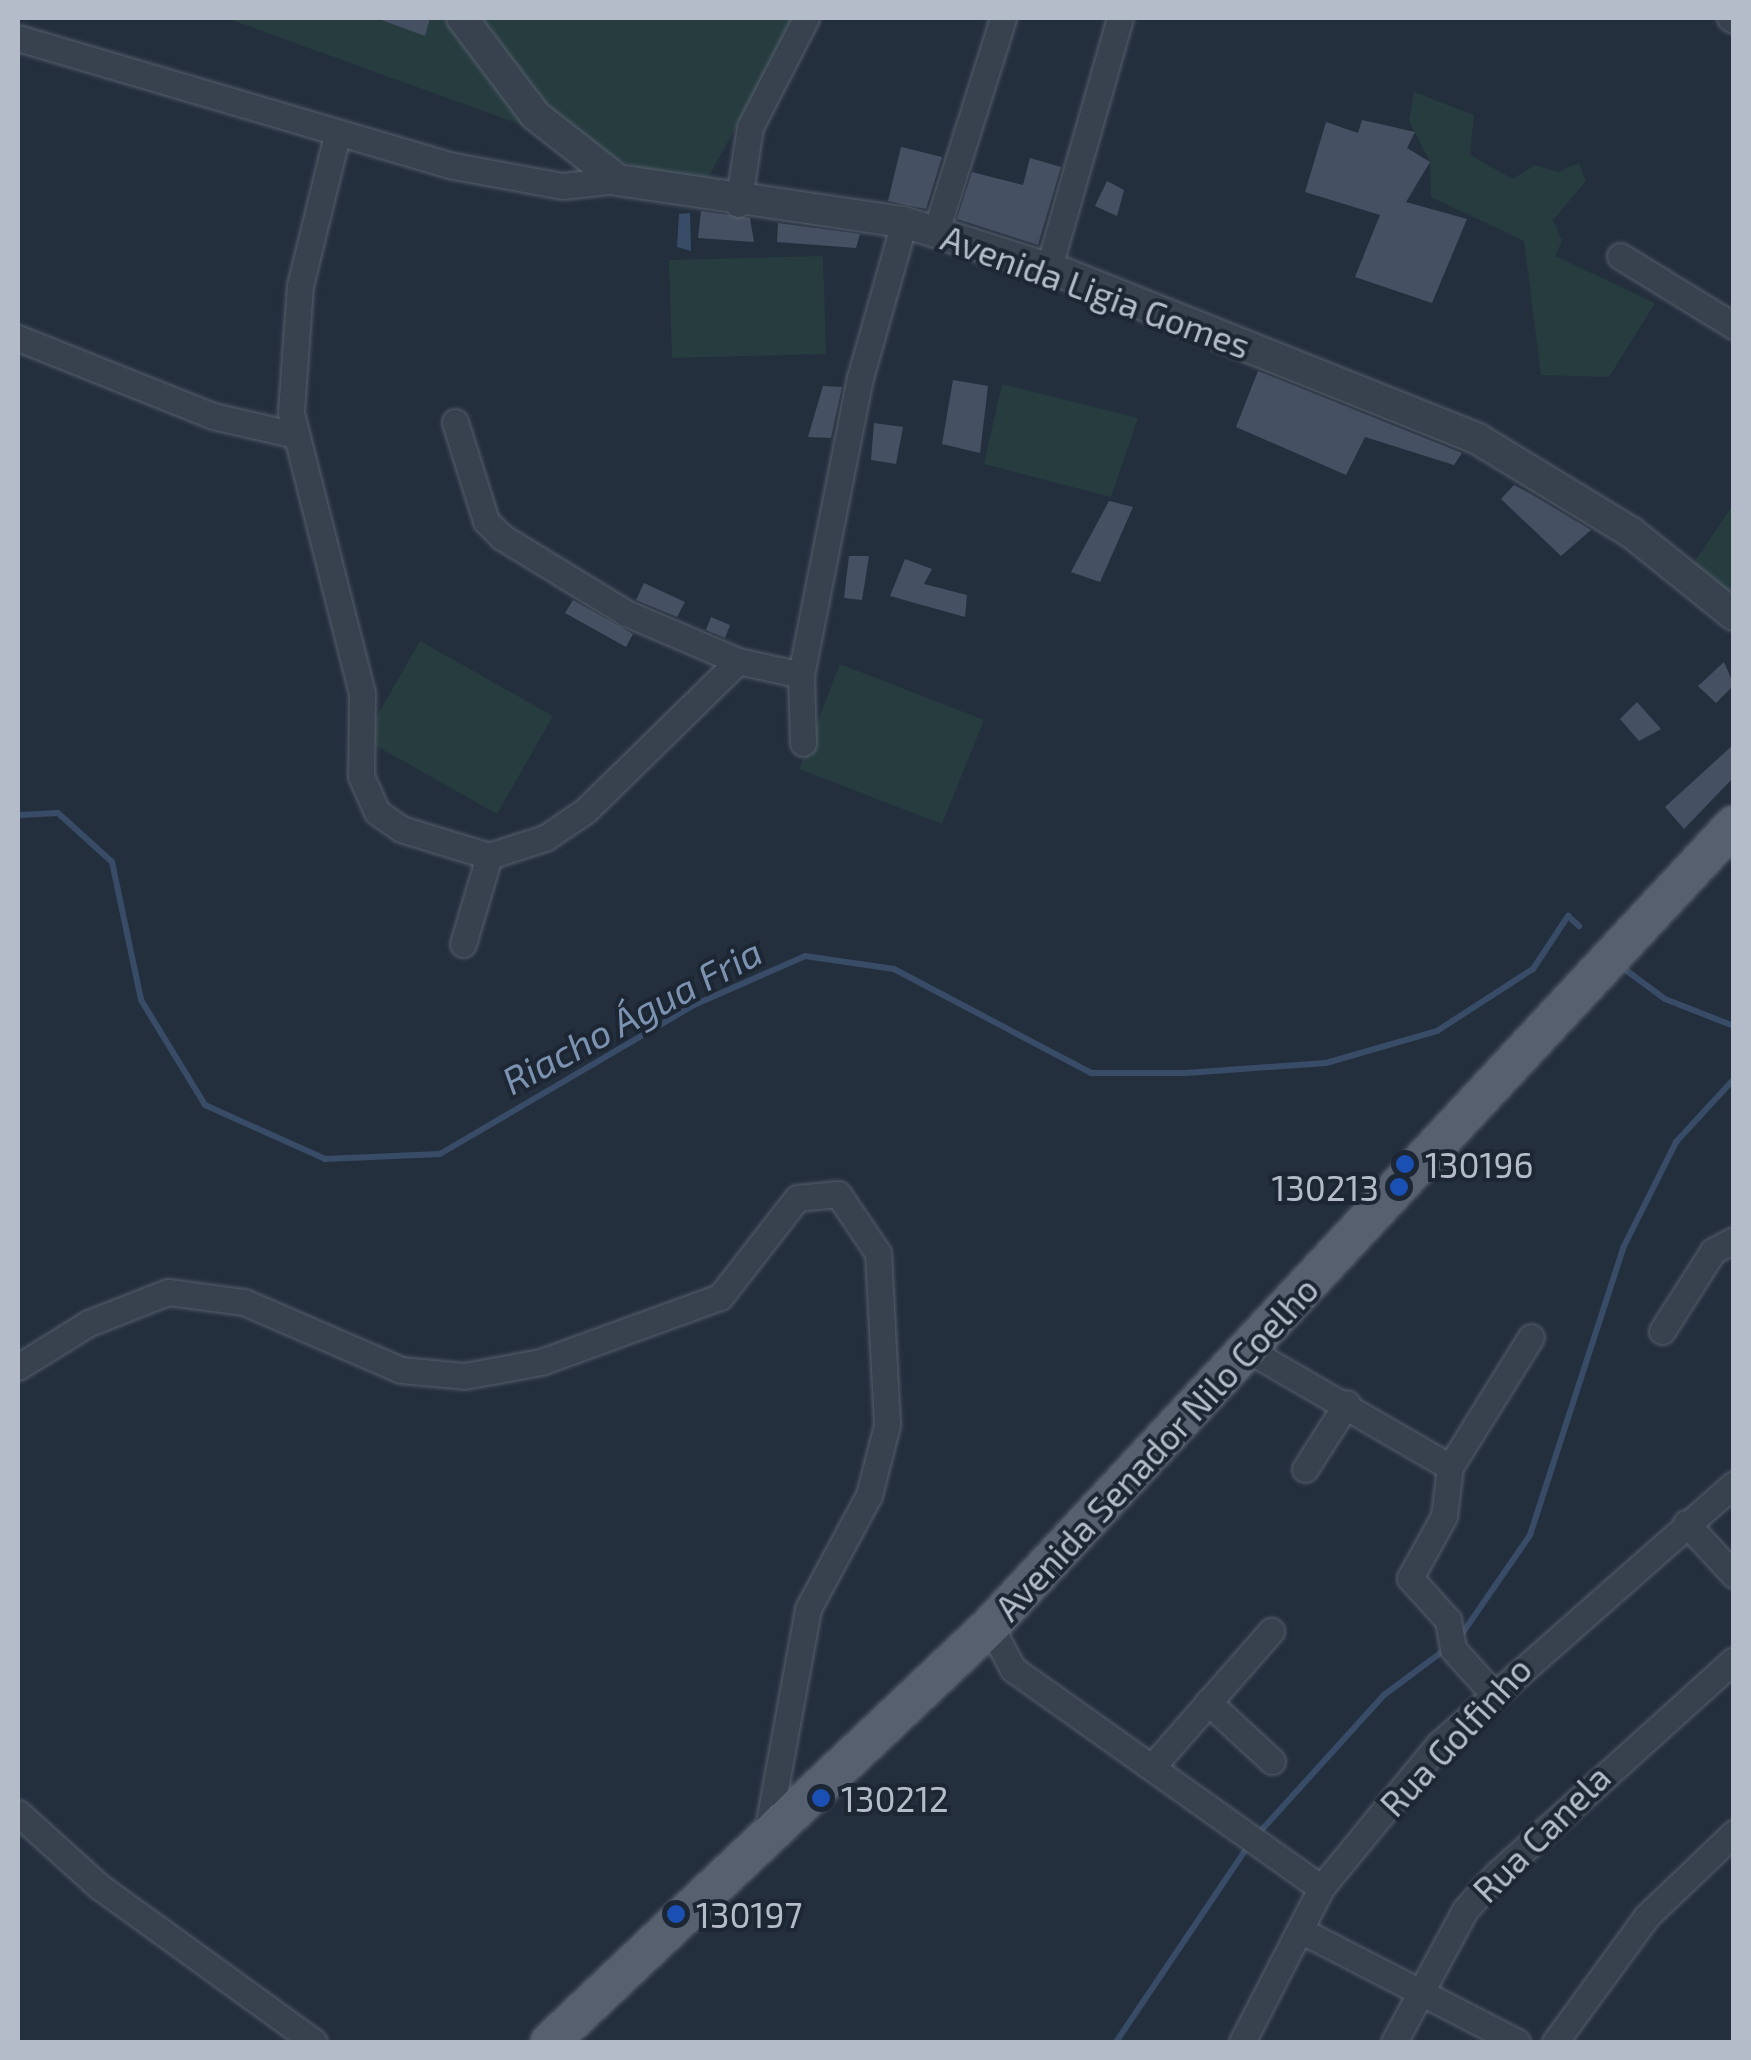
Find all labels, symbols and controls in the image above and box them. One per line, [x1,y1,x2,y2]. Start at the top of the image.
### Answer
street label: Avenida Ligia Gomes [936,216,1256,366]
water label: Riacho Água Fria [494,928,770,1104]
place label: 130196 [1425,1143,1533,1185]
marker: 130196 [1394,1153,1416,1175]
place label: 130213 [1271,1166,1379,1208]
marker: 130213 [1388,1176,1410,1198]
street label: Avenida Senador Nilo Coelho [986,1267,1326,1629]
street label: Rua Golfinho [1371,1648,1539,1824]
street label: Rua Canela [1464,1756,1618,1910]
place label: 130212 [841,1777,949,1819]
marker: 130212 [810,1787,832,1809]
place label: 130197 [696,1893,802,1935]
marker: 130197 [665,1903,687,1925]

